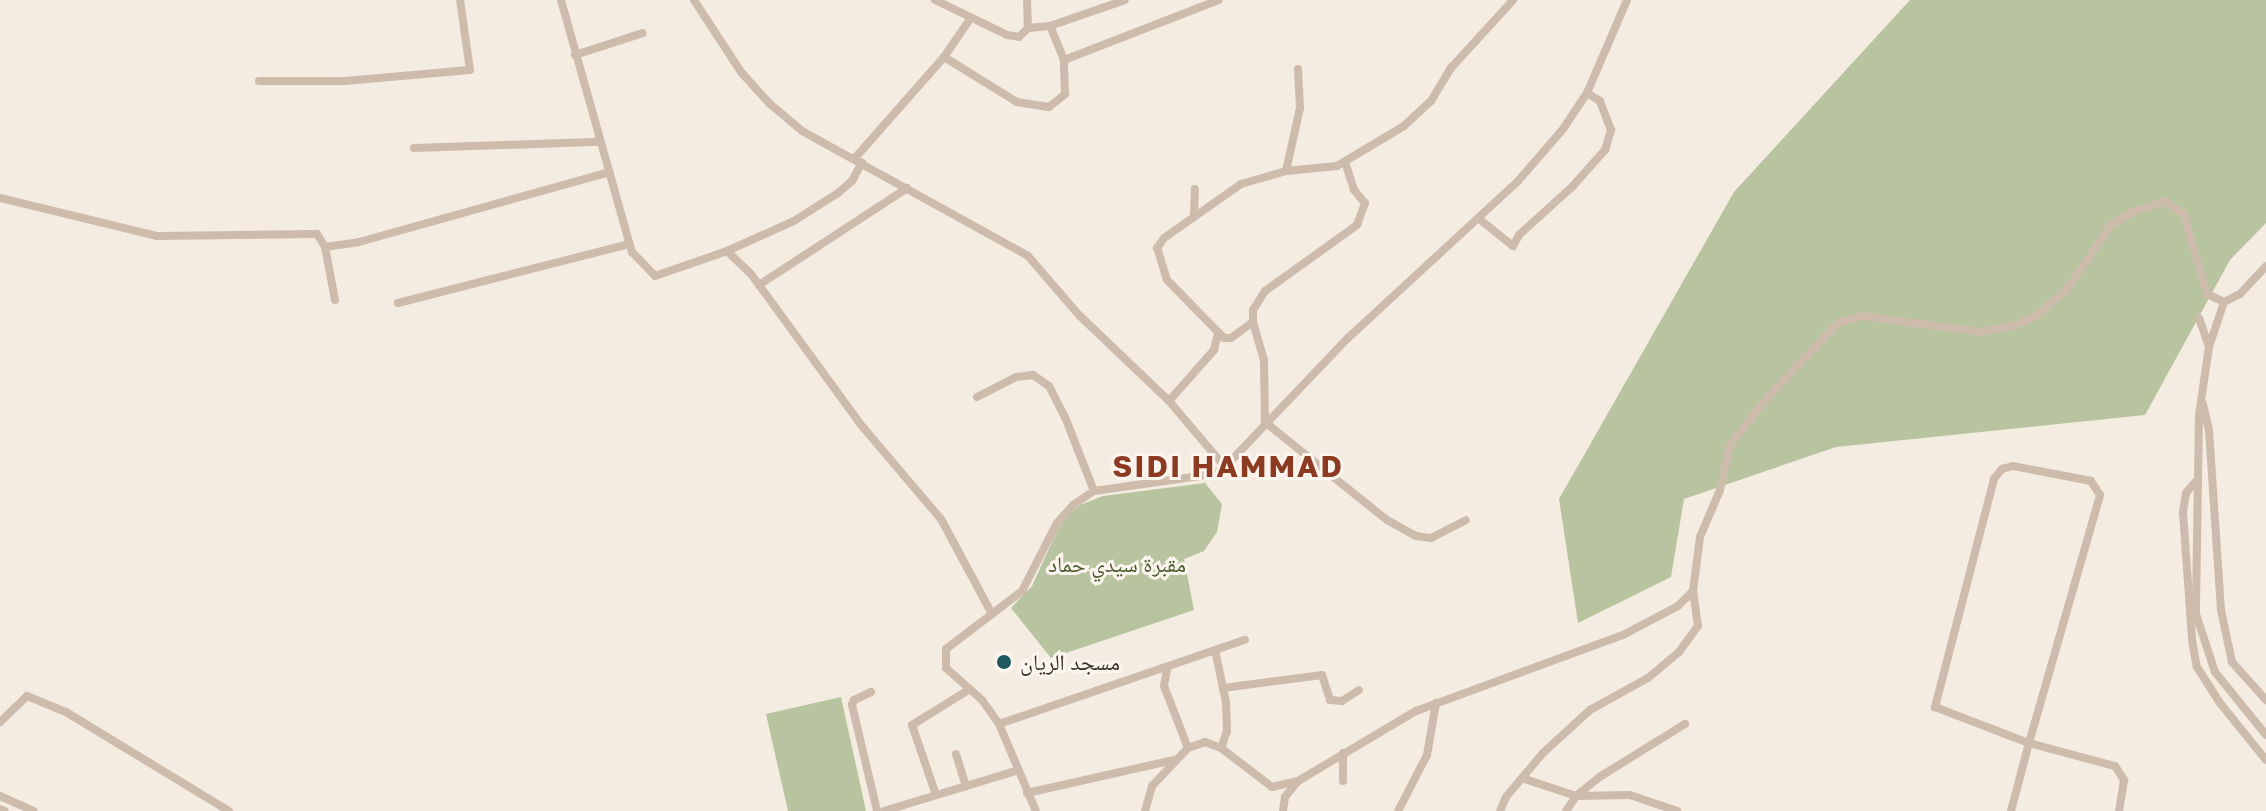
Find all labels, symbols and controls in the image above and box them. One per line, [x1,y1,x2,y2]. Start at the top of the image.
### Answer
district label: SIDI HAMMAD [1112,448,1344,484]
park label: مقبرة سيدي حماد [1048,551,1186,577]
place label: مسجد الريان [1020,649,1120,675]
marker: مسجد الريان [995,653,1013,671]

